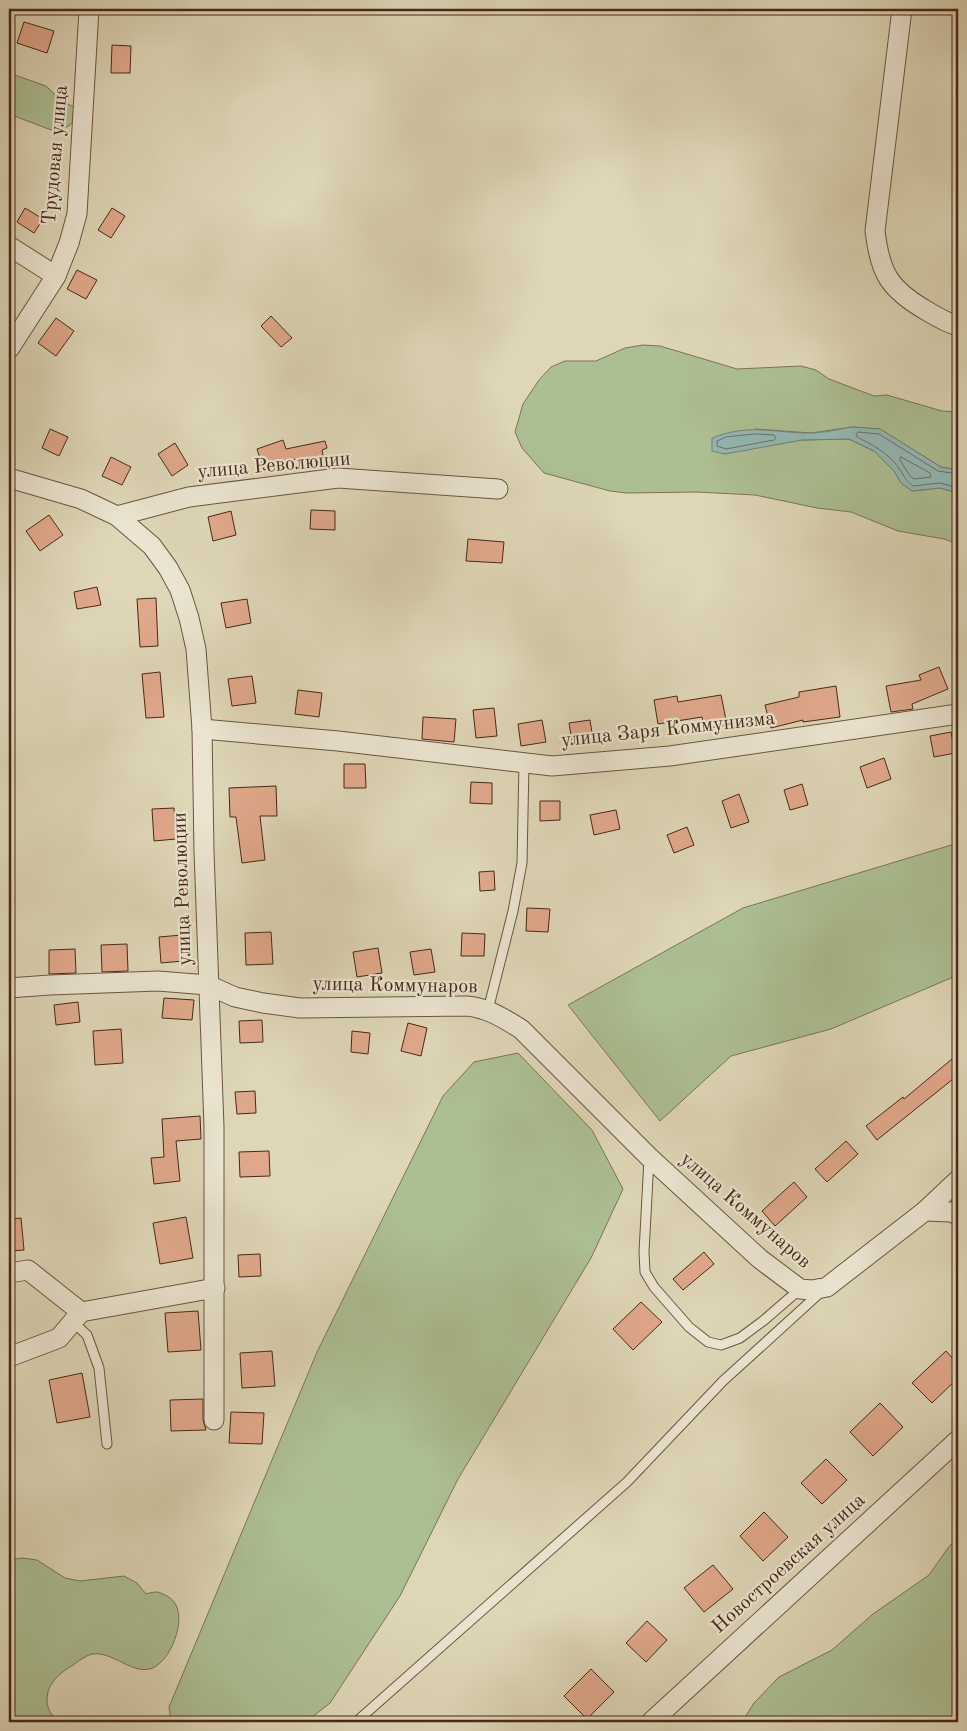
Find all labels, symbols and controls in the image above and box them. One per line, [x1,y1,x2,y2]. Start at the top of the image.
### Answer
street label: Трудовая улица [40,84,72,226]
street label: улица Революции [197,449,351,483]
street label: улица Заря Коммунизма [560,709,776,751]
street label: улица Революции [170,812,196,966]
street label: улица Коммунаров [312,975,478,997]
street label: улица Коммунаров [676,1149,814,1273]
street label: Новостроевская улица [709,1490,869,1638]

